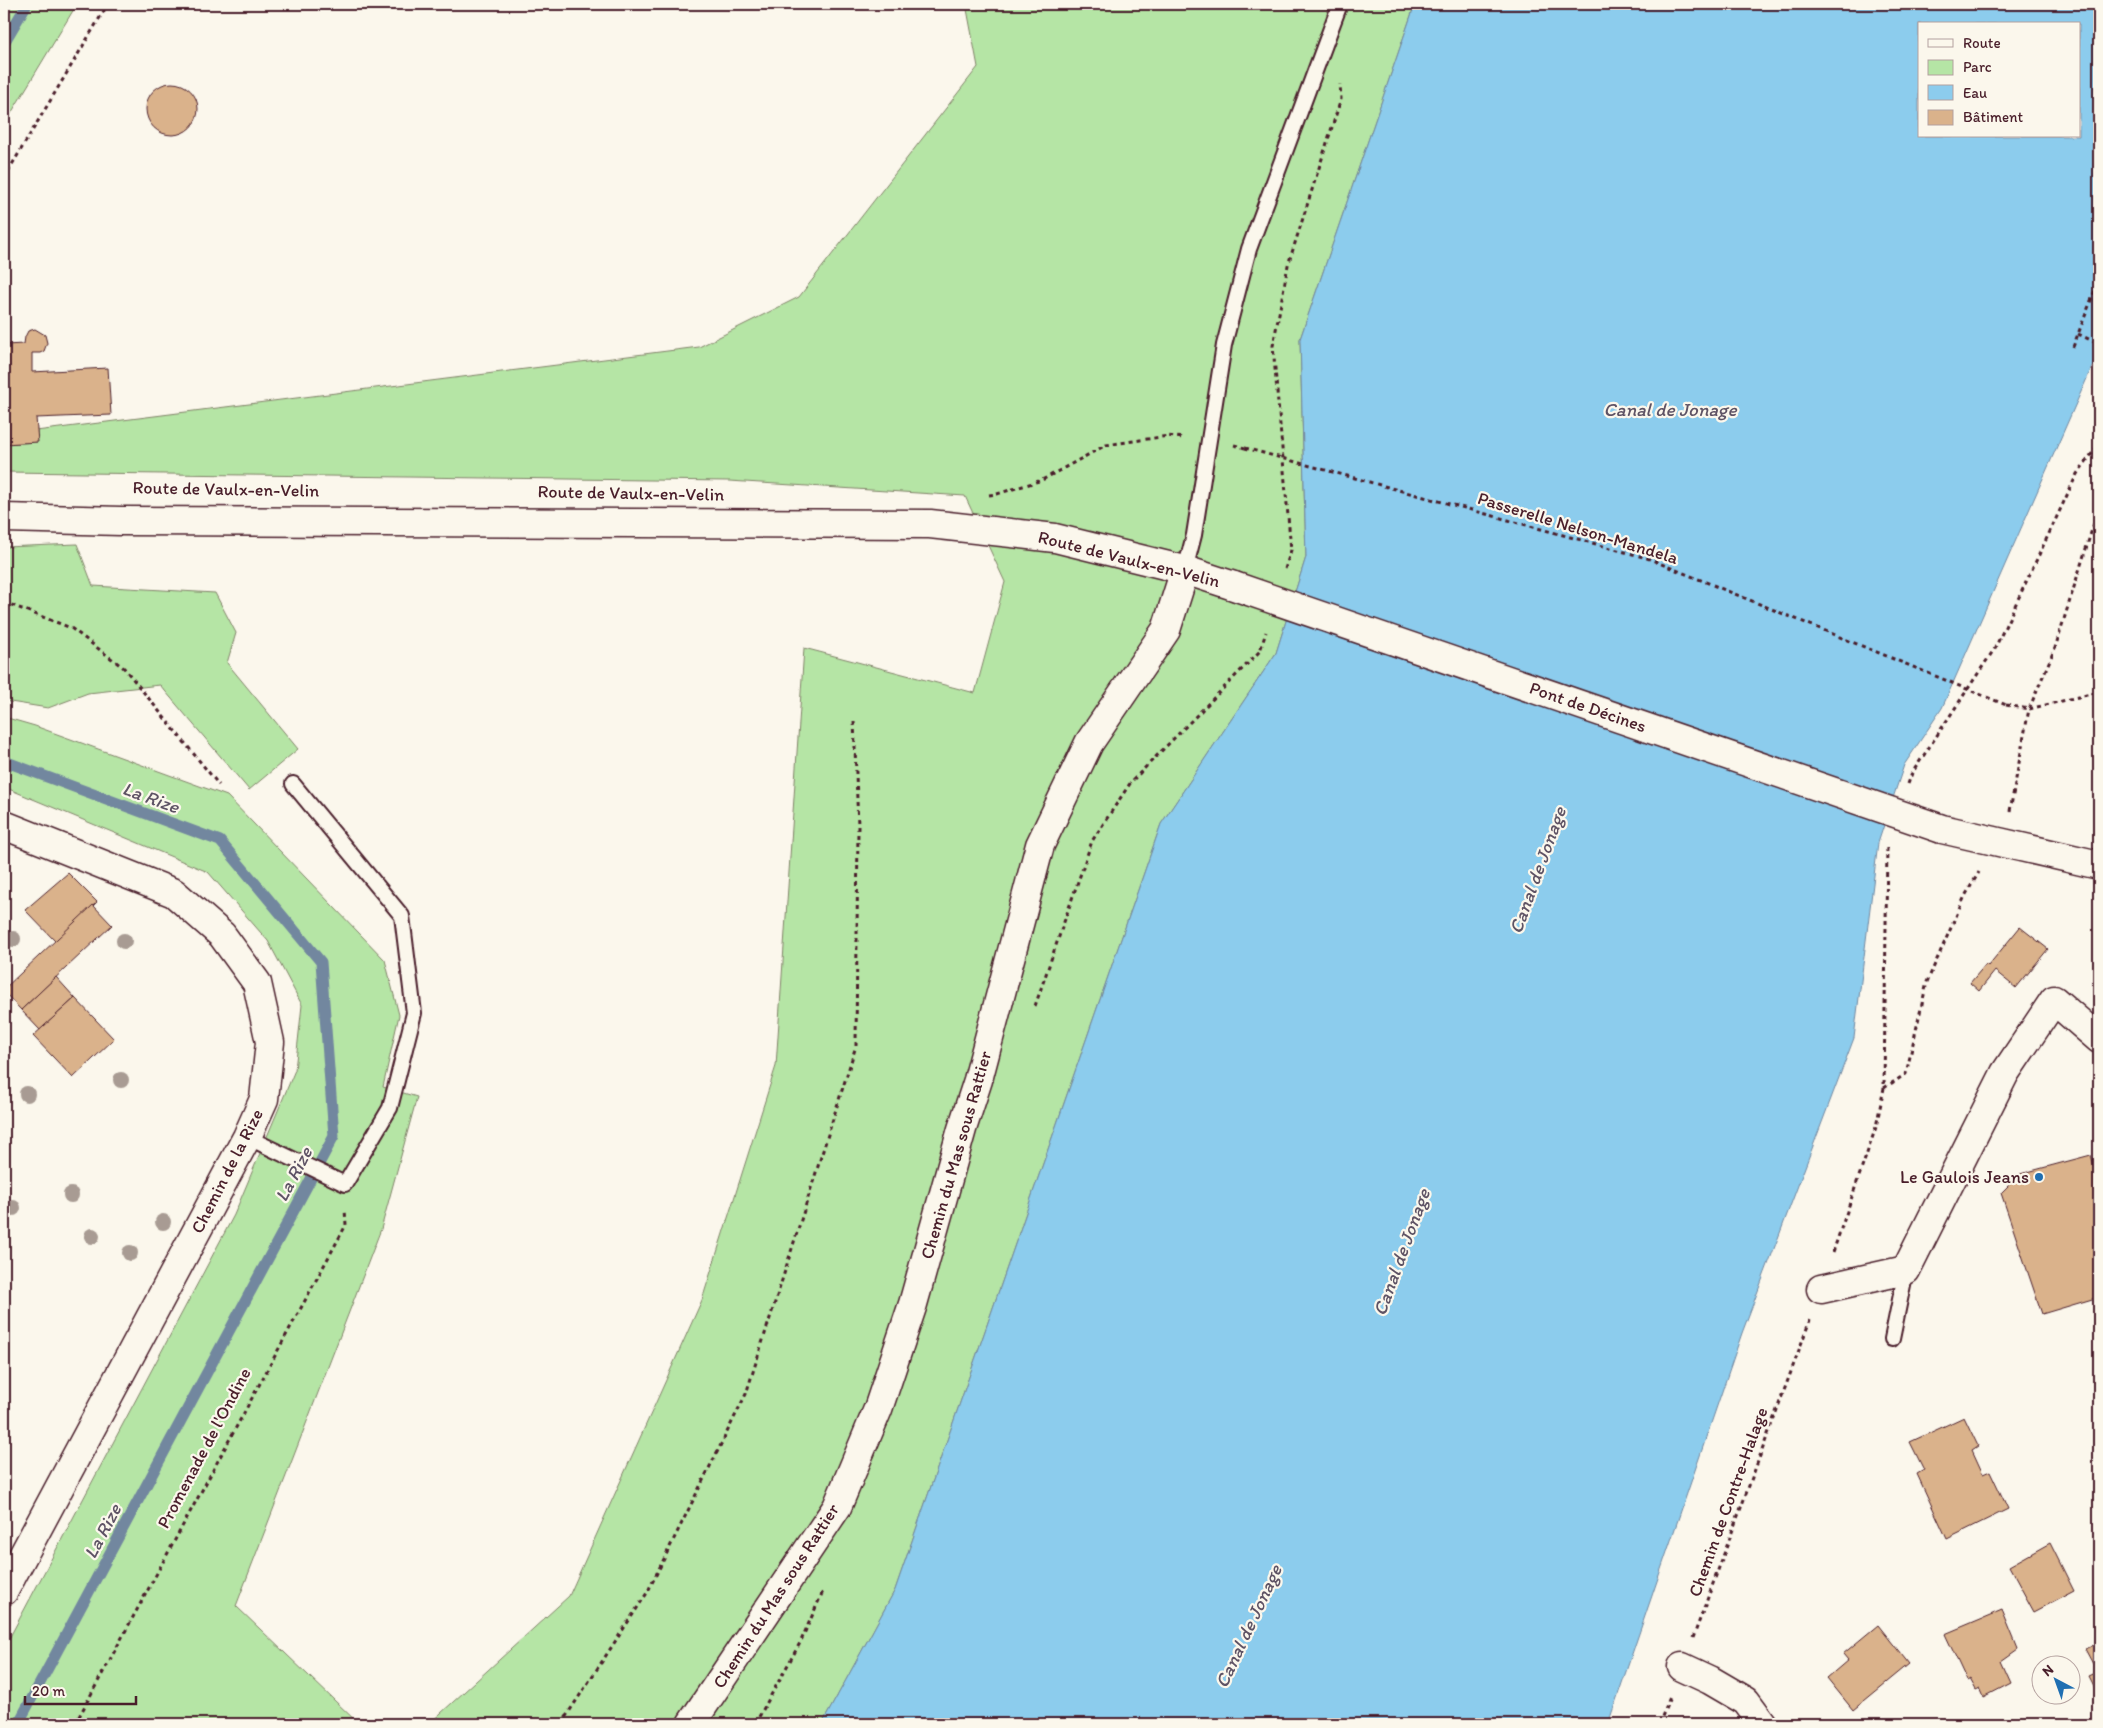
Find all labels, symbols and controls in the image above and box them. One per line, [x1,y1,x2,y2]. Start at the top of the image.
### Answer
legend [1918,22,2080,138]
text: Route [1963,34,2001,52]
text: Parc [1963,58,1992,76]
text: Eau [1963,84,1987,102]
text: Bâtiment [1963,108,2024,126]
water label: Canal de Jonage [1603,398,1737,421]
street label: Route de Vaulx-en-Velin [132,476,320,502]
street label: Route de Vaulx-en-Velin [537,480,725,506]
street label: Passerelle Nelson-Mandela [1475,487,1682,569]
street label: Route de Vaulx-en-Velin [1036,526,1222,592]
street label: Pont de Décines [1527,677,1649,737]
water label: La Rize [119,777,183,819]
water label: Canal de Jonage [1504,803,1571,937]
street label: Chemin du Mas sous Rattier [916,1048,997,1262]
street label: Chemin de la Rize [186,1105,268,1237]
water label: La Rize [270,1142,318,1205]
place label: Le Gaulois Jeans [1900,1166,2029,1188]
marker: Le Gaulois Jeans [2033,1171,2045,1183]
water label: Canal de Jonage [1368,1185,1435,1319]
street label: Promenade de l'Ondine [152,1364,256,1532]
street label: Chemin de Contre-Halage [1683,1404,1773,1600]
water label: La Rize [79,1499,127,1562]
street label: Chemin du Mas sous Rattier [708,1499,844,1692]
water label: Canal de Jonage [1210,1560,1287,1691]
north arrow [2030,1656,2080,1706]
text: N [2039,1661,2057,1680]
scale bar [25,1673,136,1705]
text: 20 m [32,1682,66,1700]

